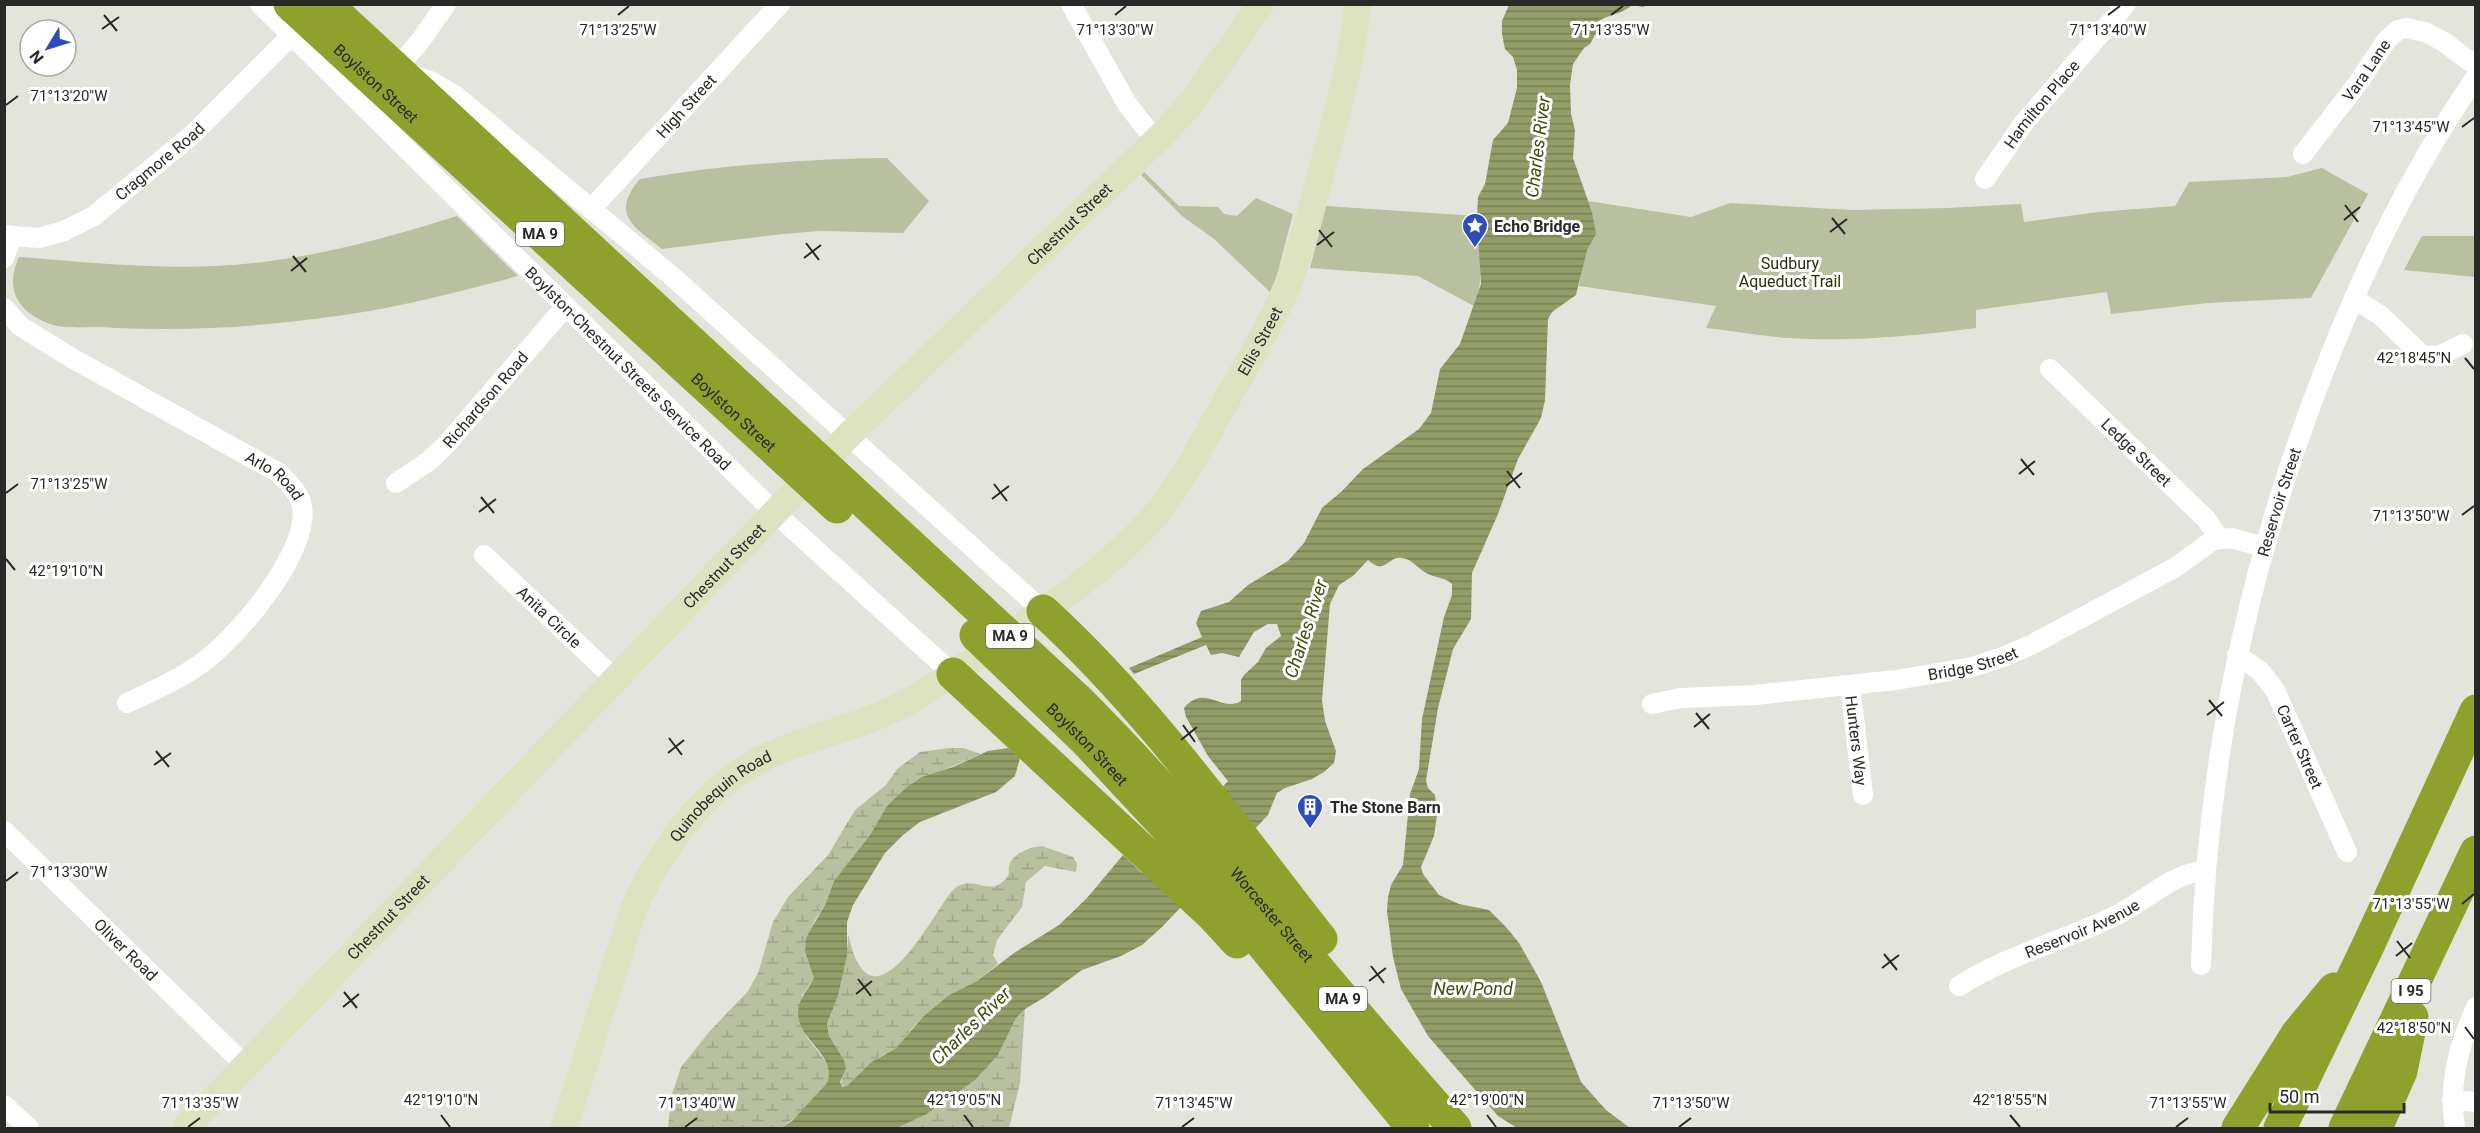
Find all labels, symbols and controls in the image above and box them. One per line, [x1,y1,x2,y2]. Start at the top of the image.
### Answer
north arrow [18,18,78,78]
text: 71°13'25"W [580,21,656,39]
text: 71°13'30"W [1077,21,1153,39]
text: 71°13'35"W [1573,21,1649,39]
text: 71°13'40"W [2070,21,2146,39]
street label: Vara Lane [2338,36,2394,105]
street label: Boylston Street [330,40,422,127]
text: N [26,47,48,67]
street label: Hamilton Place [2000,56,2084,152]
street label: High Street [652,71,720,142]
text: 71°13'20"W [31,87,107,105]
water label: Charles River [1521,94,1554,199]
text: 71°13'45"W [2373,118,2449,136]
street label: Cragmore Road [111,119,209,205]
street label: Chestnut Street [1023,179,1116,269]
place icon: Echo Bridge [1460,211,1490,249]
place label: Echo Bridge [1494,217,1581,236]
road number: MA 9 [516,222,564,246]
park label: Sudbury Aqueduct Trail [1739,254,1841,291]
street label: Boylston-Chestnut Streets Service Road [521,263,735,474]
street label: Ellis Street [1234,304,1286,379]
street label: Richardson Road [439,348,532,452]
text: 42°18'45"N [2377,349,2451,367]
street label: Boylston Street [687,369,780,456]
street label: Ledge Street [2097,415,2175,491]
street label: Reservoir Street [2254,445,2305,559]
street label: Arlo Road [242,447,307,503]
text: 71°13'25"W [31,475,107,493]
text: 71°13'50"W [2373,507,2449,525]
street label: Chestnut Street [679,520,769,613]
text: 42°19'10"N [29,562,103,580]
water label: Charles River [1280,576,1332,681]
street label: Anita Circle [513,582,585,652]
road number: MA 9 [986,624,1034,648]
street label: Bridge Street [1927,643,2021,684]
street label: Hunters Way [1841,695,1871,787]
street label: Boylston Street [1043,699,1132,790]
street label: Carter Street [2273,702,2327,792]
street label: Quinobequin Road [666,747,775,846]
building icon: The Stone Barn [1295,792,1325,830]
place label: The Stone Barn [1330,798,1441,817]
text: 71°13'30"W [31,863,107,881]
street label: Worcester Street [1226,863,1317,966]
street label: Chestnut Street [343,871,433,964]
street label: Reservoir Avenue [2022,895,2143,962]
text: 71°13'55"W [2373,895,2449,913]
street label: Oliver Road [90,915,161,985]
water label: New Pond [1433,978,1514,999]
road number: I 95 [2392,979,2430,1003]
water label: Charles River [927,982,1015,1069]
road number: MA 9 [1319,987,1367,1011]
text: 42°18'50"N [2377,1019,2451,1037]
scale bar [2270,1076,2404,1114]
text: 50 m [2279,1086,2319,1107]
text: 42°19'10"N [404,1091,478,1109]
text: 42°19'05"N [927,1091,1001,1109]
text: 42°19'00"N [1450,1091,1524,1109]
text: 42°18'55"N [1973,1091,2047,1109]
text: 71°13'35"W [162,1094,238,1112]
text: 71°13'40"W [659,1094,735,1112]
text: 71°13'45"W [1156,1094,1232,1112]
text: 71°13'50"W [1653,1094,1729,1112]
text: 71°13'55"W [2150,1094,2226,1112]

